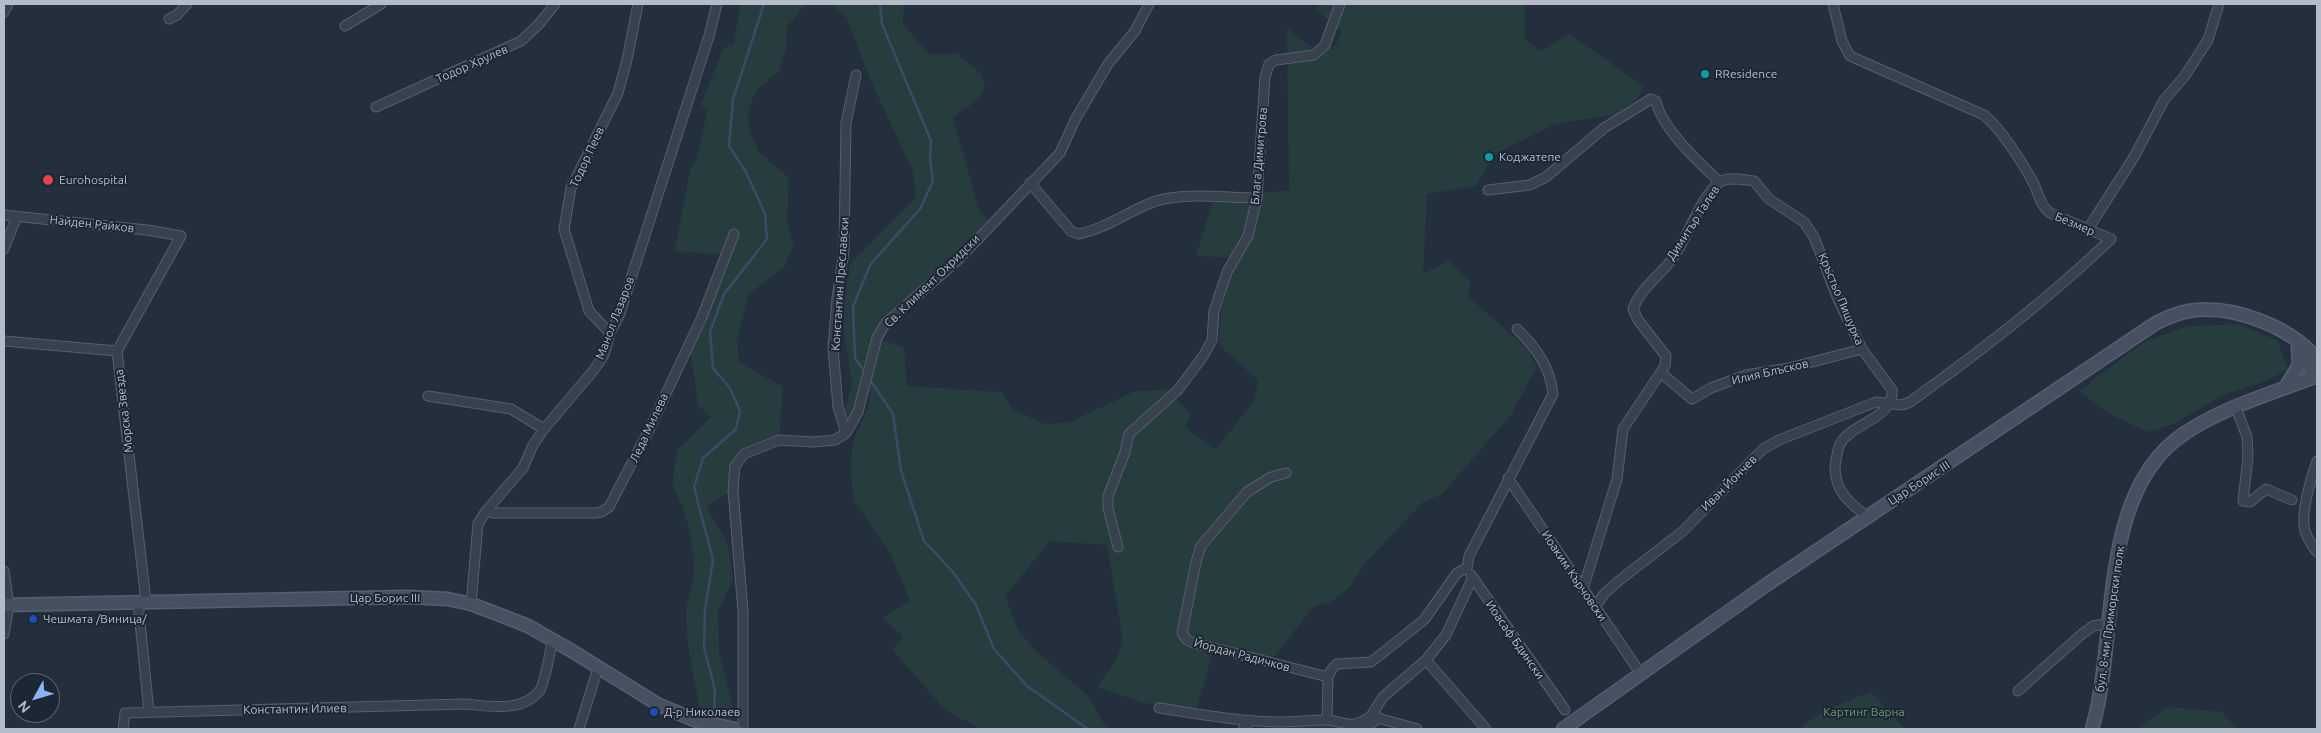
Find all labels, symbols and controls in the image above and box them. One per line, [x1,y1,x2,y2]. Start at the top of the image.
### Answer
street label: Тодор Хрулев [434,42,510,86]
place label: RResidence [1715,67,1777,81]
marker: RResidence [1699,68,1711,80]
street label: Блага Димитрова [1248,107,1270,205]
street label: Тодор Пеев [567,124,607,190]
place label: Коджатепе [1499,150,1561,164]
marker: Коджатепе [1483,151,1495,163]
marker: Eurohospital [41,173,55,187]
place label: Eurohospital [59,173,127,187]
street label: Димитър Талев [1663,183,1723,263]
street label: Безмер [2053,209,2097,239]
street label: Найден Райков [49,212,135,236]
street label: Константин Преславски [828,217,852,351]
street label: Св. Климент Охридски [881,232,983,330]
street label: Кръстьо Пишурка [1815,251,1867,347]
street label: Манол Лазаров [593,275,637,361]
street label: Илия Блъсков [1730,356,1810,388]
street label: Морска Звезда [112,368,136,454]
street label: Леда Милева [627,391,671,465]
street label: Иван Йончев [1698,452,1760,514]
street label: Цар Борис III [1886,458,1952,508]
street label: Иоаким Кърчовски [1538,528,1610,624]
street label: бул. 8-ми Приморски полк [2093,545,2127,693]
street label: Цар Борис III [350,591,420,605]
street label: Иоасаф Бдински [1482,598,1548,682]
place label: Чешмата /Виница/ [43,612,147,626]
marker: Чешмата /Виница/ [27,613,39,625]
street label: Йордан Радичков [1192,635,1292,675]
north arrow [10,673,60,723]
text: N [15,698,34,716]
street label: Константин Илиев [243,701,347,717]
place label: Д-р Николаев [664,705,740,719]
park label: Картинг Варна [1823,705,1905,719]
marker: Д-р Николаев [648,706,660,718]

